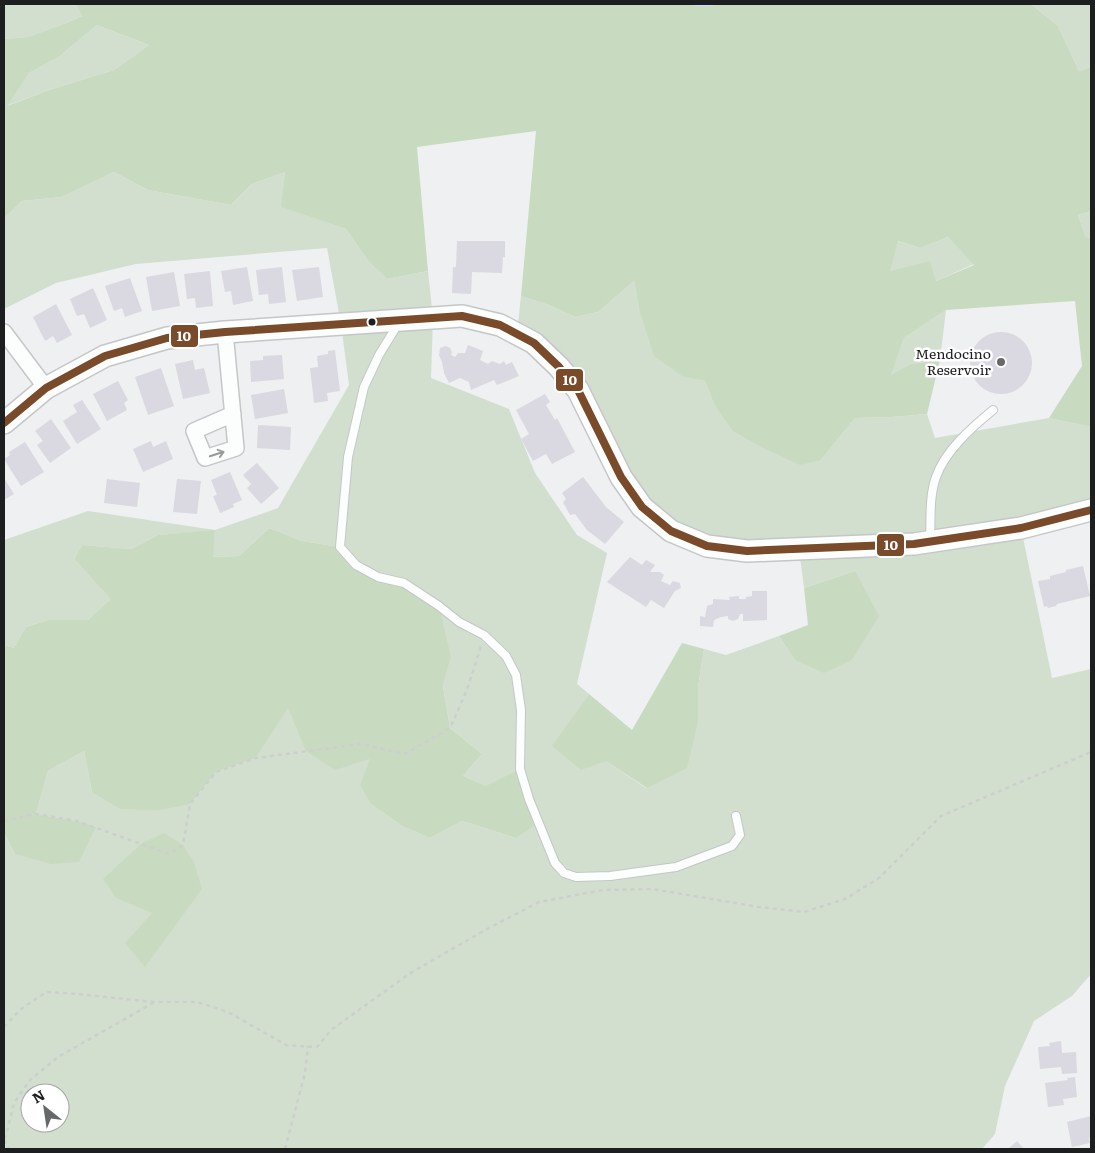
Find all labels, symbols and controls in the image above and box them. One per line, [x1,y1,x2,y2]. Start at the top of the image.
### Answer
unlabelled marker [367,317,377,327]
line badge: 10 [170,324,199,348]
text: 10 [177,325,192,345]
place label: Mendocino Reservoir [915,343,991,379]
marker: Mendocino Reservoir [995,356,1007,368]
line badge: 10 [555,368,584,392]
text: 10 [563,369,578,389]
one-way arrow [209,449,224,458]
line badge: 10 [876,533,905,557]
text: 10 [884,534,899,554]
north arrow [20,1083,70,1133]
text: N [28,1084,48,1107]

